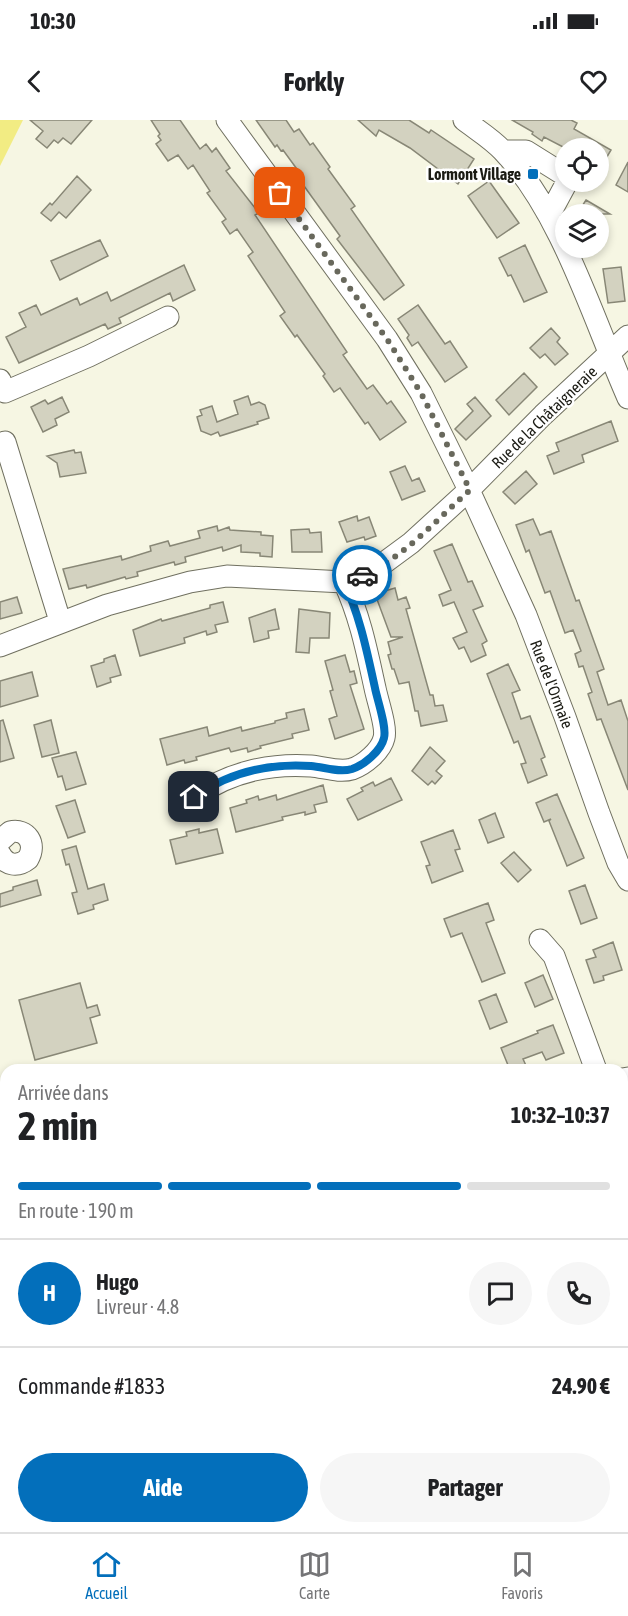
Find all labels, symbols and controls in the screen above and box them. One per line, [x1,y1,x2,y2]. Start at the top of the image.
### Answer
text: 10:30 [30,8,76,34]
icon: back [18,65,51,98]
icon: heart [577,65,610,98]
text: Forkly [284,66,344,97]
map controls [555,138,609,258]
button: locate [555,138,609,192]
place label: Lormont Village [428,165,521,183]
pin [254,167,305,218]
marker: Lormont Village [526,167,540,181]
icon: bag [263,176,296,209]
button: layers [555,204,609,258]
street label: Rue de la Châtaigneraie [488,362,601,472]
courier [332,545,392,605]
icon: car [346,559,379,592]
street label: Rue de l'Ormaie [527,637,577,731]
pin [168,771,219,822]
icon: home [177,780,210,813]
text: Arrivée dans [18,1081,109,1104]
text: 10:32–10:37 [511,1102,610,1128]
text: 2 min [18,1104,98,1148]
text: En route · 190 m [18,1199,134,1222]
button: chat [469,1262,532,1325]
button: phone [547,1262,610,1325]
text: Hugo [96,1269,139,1295]
text: H [43,1280,56,1306]
text: Livreur · 4.8 [96,1295,179,1318]
text: Commande #1833 [18,1373,165,1399]
text: 24.90 € [552,1373,610,1399]
button: Aide [18,1453,308,1522]
button: Partager [320,1453,610,1522]
tab: Accueil [85,1548,128,1602]
tab: Carte [298,1548,331,1602]
tab: Favoris [501,1548,543,1602]

